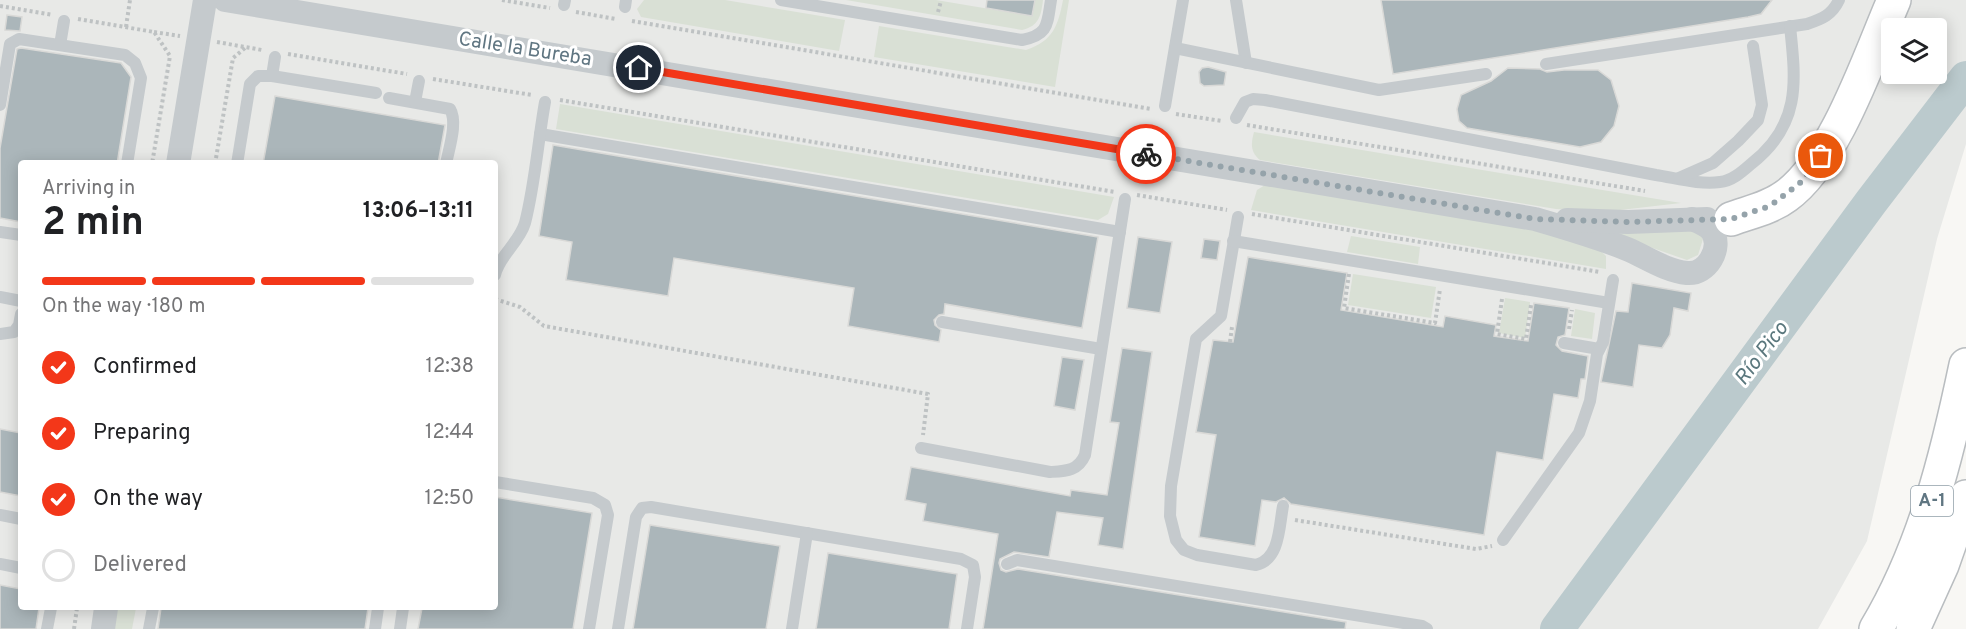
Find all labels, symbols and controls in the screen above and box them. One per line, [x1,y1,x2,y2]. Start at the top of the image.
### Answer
map controls [1881,18,1947,84]
button: layers [1881,18,1947,84]
street label: Calle la Bureba [457,27,593,73]
pin [613,42,664,93]
icon: home [622,51,655,84]
courier [1116,124,1176,184]
pin [1795,130,1846,181]
icon: bike [1130,138,1163,171]
icon: bag [1804,139,1837,172]
text: Arriving in [42,176,135,202]
text: 13:06–13:11 [363,198,474,225]
text: 2 min [42,200,144,249]
text: On the way · 180 m [42,294,205,320]
water label: Río Pico [1729,316,1795,391]
icon: check [42,351,75,384]
text: Confirmed [93,354,197,381]
text: 12:38 [426,354,474,380]
icon: check [42,417,75,450]
text: Preparing [93,420,191,447]
text: 12:44 [425,420,474,446]
icon: check [42,483,75,516]
text: On the way [93,486,203,513]
text: 12:50 [425,486,474,512]
road number: A-1 [1911,486,1953,516]
text: Delivered [93,552,187,579]

